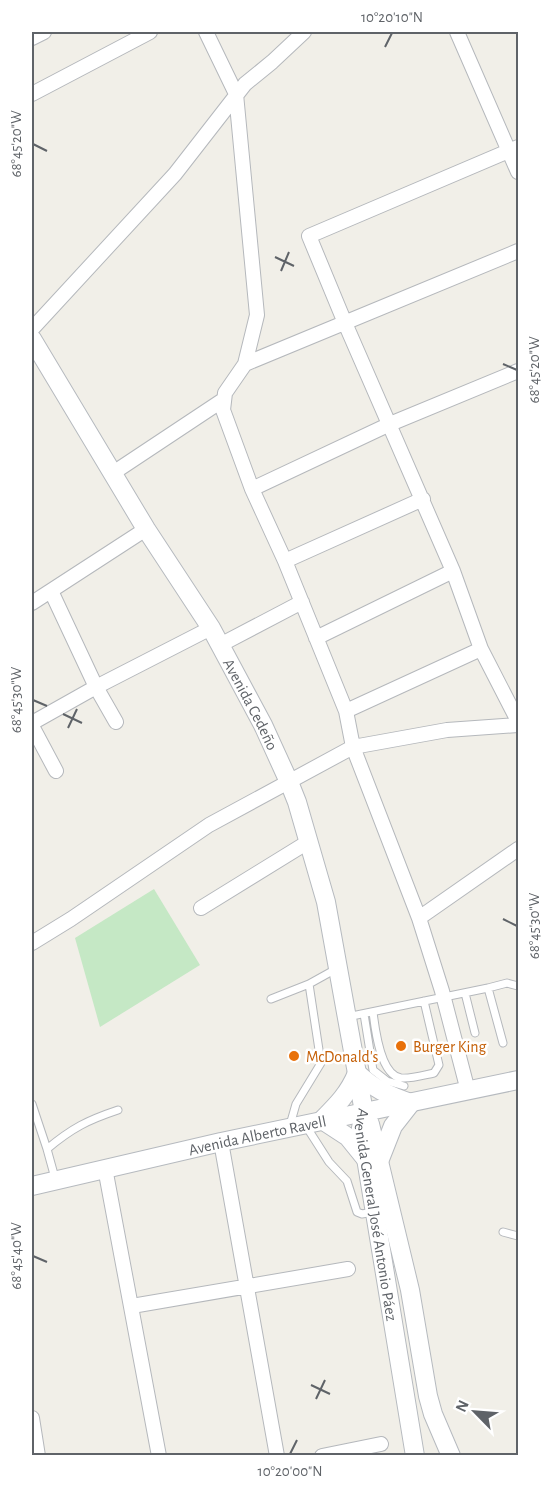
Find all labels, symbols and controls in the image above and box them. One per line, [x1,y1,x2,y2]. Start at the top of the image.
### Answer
text: 10°20'10"N [361,10,423,25]
text: 68°45'20"W [9,110,24,178]
text: 68°45'20"W [527,336,542,404]
street label: Avenida Cedeño [220,656,280,753]
text: 68°45'30"W [9,666,24,733]
text: 68°45'30"W [527,892,542,959]
marker: Burger King [394,1039,408,1053]
place label: Burger King [413,1039,487,1055]
marker: McDonald's [287,1049,301,1063]
place label: McDonald's [306,1049,379,1065]
street label: Avenida General José Antonio Páez [352,1107,400,1323]
street label: Avenida Alberto Ravell [187,1113,328,1158]
text: 68°45'40"W [9,1222,24,1290]
north arrow [445,1382,505,1442]
text: N [453,1398,472,1415]
text: 10°20'00"N [258,1464,323,1479]

